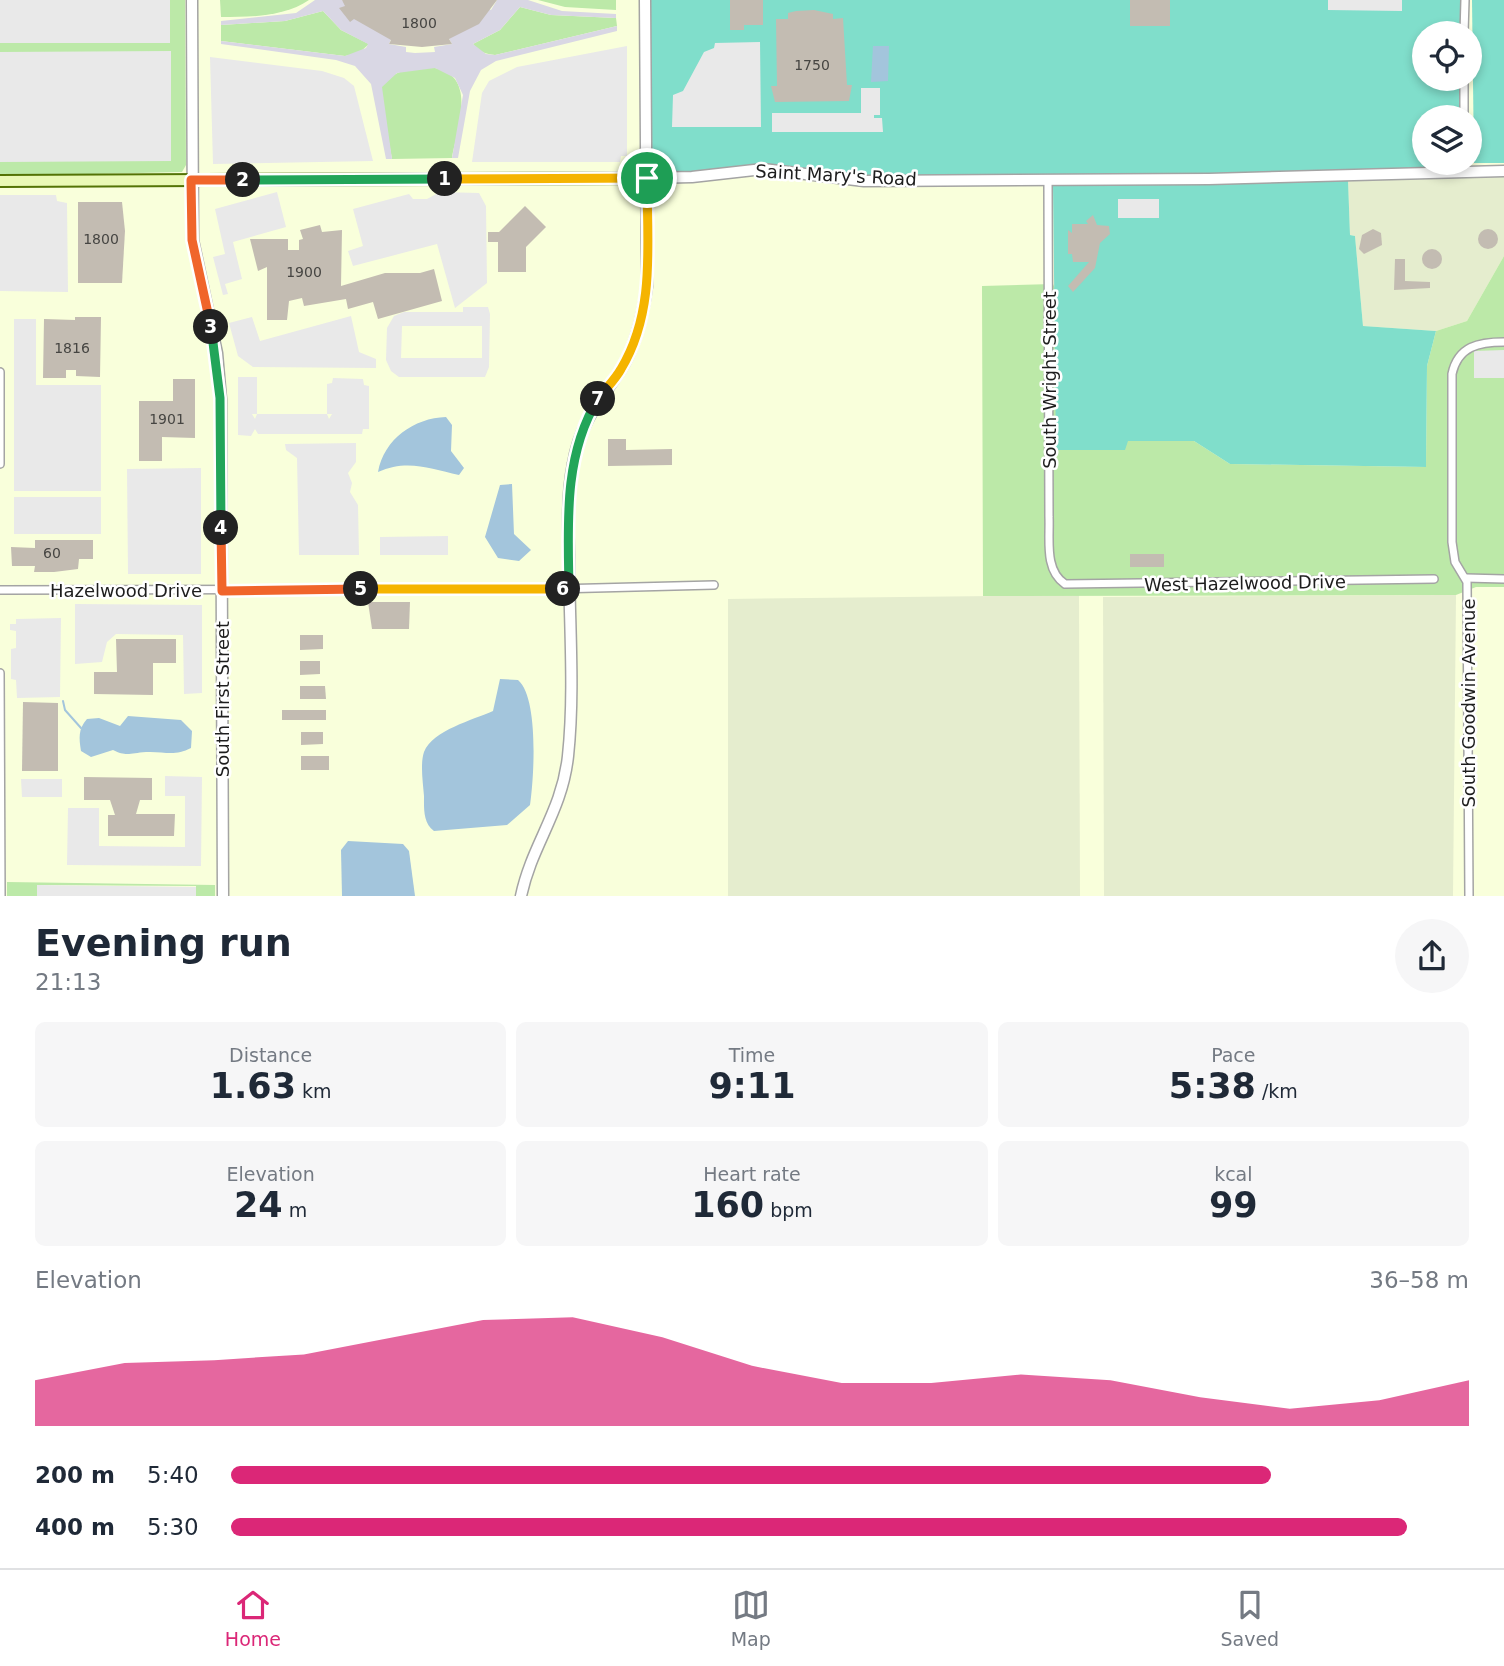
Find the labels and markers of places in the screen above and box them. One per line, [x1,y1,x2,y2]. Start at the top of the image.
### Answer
pin [617,148,677,208]
pin: 2 [226,162,260,198]
pin: 1 [428,162,462,196]
pin: 3 [194,310,228,344]
pin: 7 [580,382,616,416]
pin: 4 [204,510,238,546]
pin: 5 [344,572,378,606]
pin: 6 [546,572,580,606]

